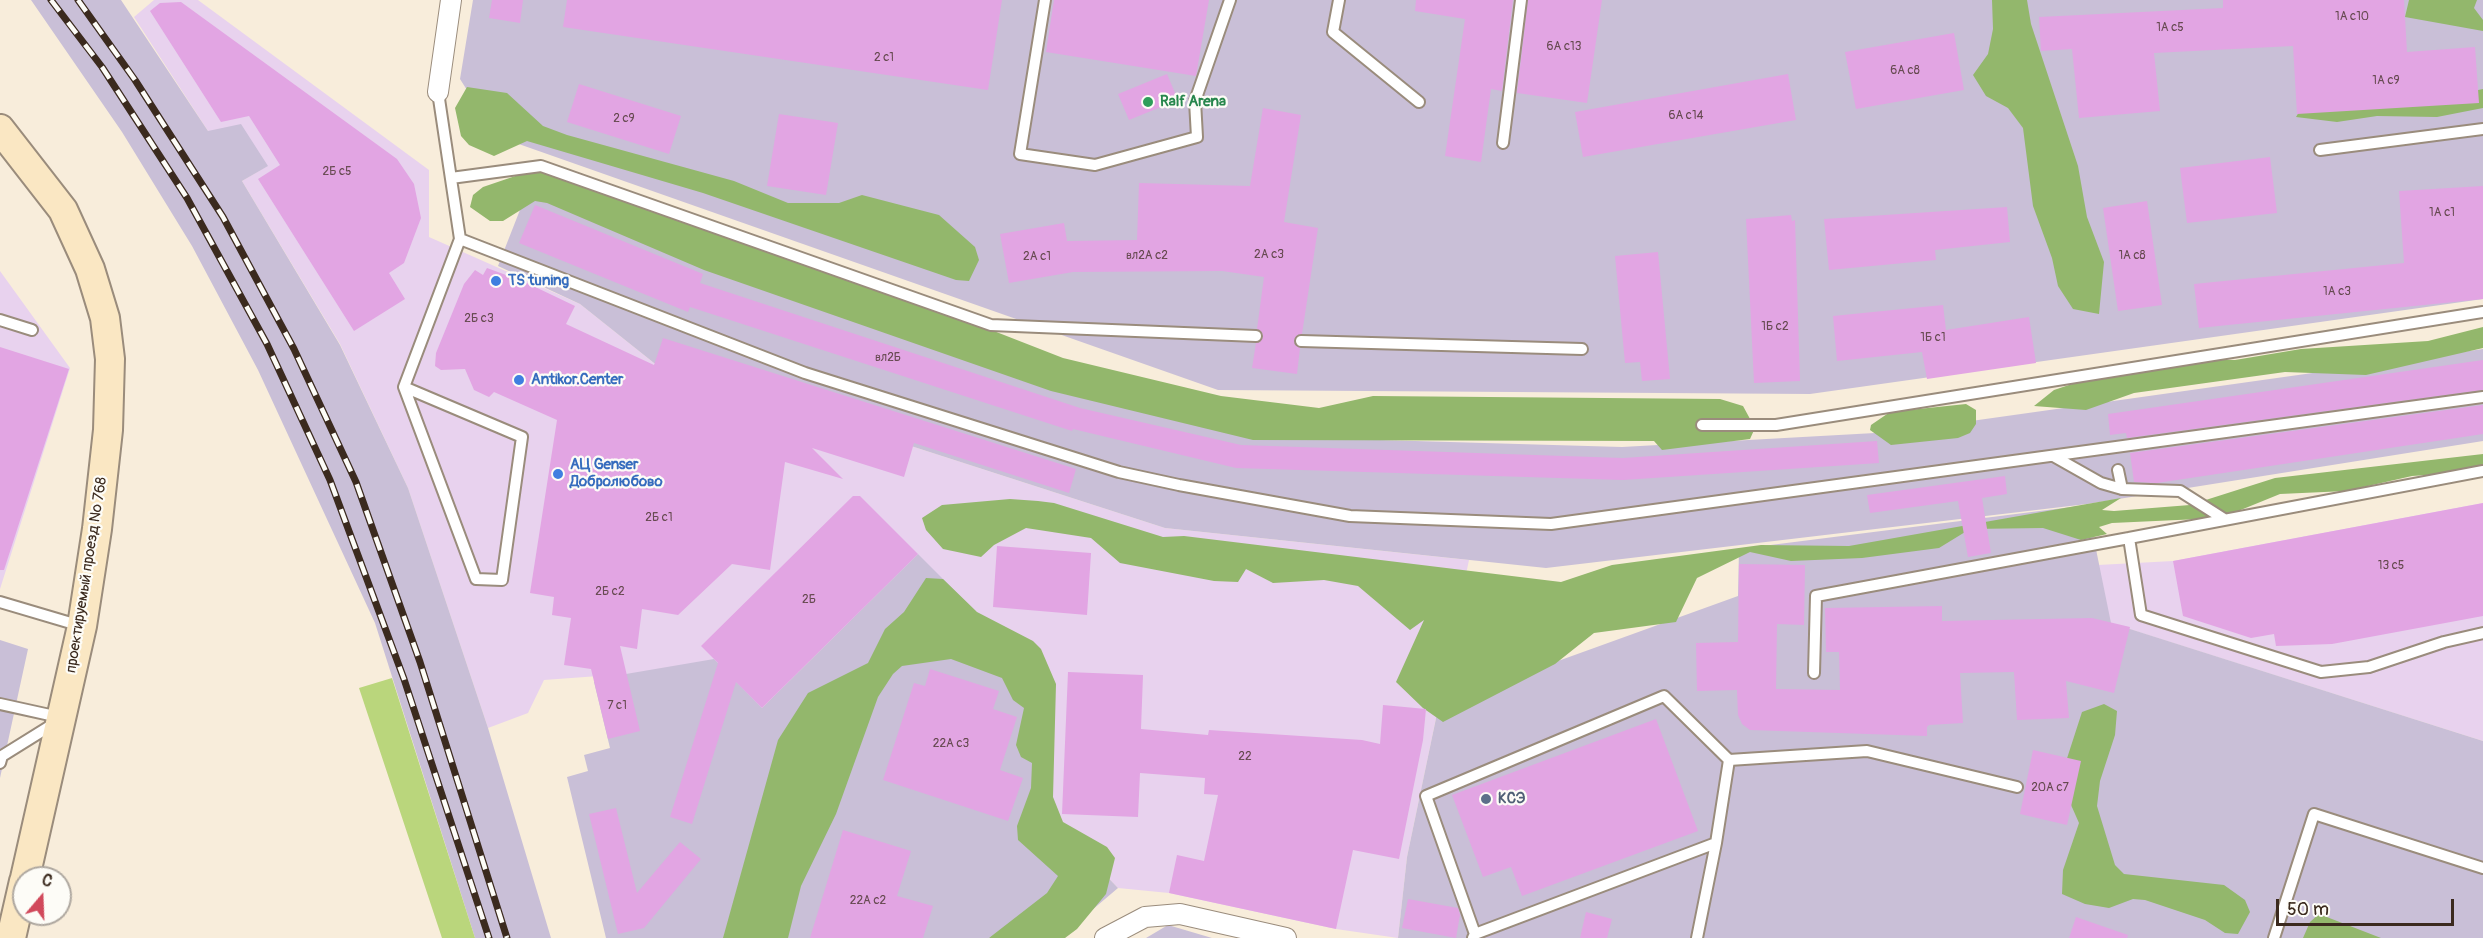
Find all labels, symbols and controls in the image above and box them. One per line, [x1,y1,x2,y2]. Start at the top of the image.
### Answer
house number: 1А с10 [2335,10,2369,24]
house number: 1А с5 [2156,21,2184,35]
house number: 6А с13 [1547,40,1581,54]
house number: 2 с1 [874,51,894,65]
house number: 6А с8 [1890,64,1920,78]
house number: 1А с9 [2372,74,2400,88]
place label: Ralf Arena [1160,93,1226,111]
marker: Ralf Arena [1141,95,1155,109]
house number: 6А с14 [1668,109,1704,123]
house number: 2 с9 [613,112,635,126]
house number: 2Б с5 [322,165,352,179]
house number: 1А с1 [2429,206,2455,220]
house number: 2А с3 [1254,248,1284,262]
house number: вл2А с2 [1126,249,1168,263]
house number: 1А с8 [2118,249,2146,263]
house number: 2А с1 [1023,250,1051,264]
place label: TS tuning [508,272,569,290]
marker: TS tuning [489,274,503,288]
house number: 1А с3 [2323,285,2351,299]
house number: 2Б с3 [464,312,494,326]
house number: 1Б с2 [1761,320,1789,334]
house number: 1Б с1 [1920,331,1946,345]
house number: вл2Б [875,351,901,365]
place label: Antikor.Center [531,371,623,389]
marker: Antikor.Center [512,373,526,387]
place label: АЦ Genser Добролюбово [570,456,662,491]
marker: АЦ Genser Добролюбово [551,467,565,481]
street label: проектируемый проезд № 768 [63,476,111,674]
house number: 2Б с1 [645,511,673,525]
house number: 13 с5 [2378,559,2404,573]
house number: 2Б с2 [595,585,625,599]
house number: 2Б [802,593,816,607]
house number: 7 с1 [607,699,627,713]
house number: 22А с3 [933,737,969,751]
house number: 22 [1238,750,1252,764]
house number: 20А с7 [2031,781,2069,795]
place label: КСЭ [1498,790,1525,808]
marker: КСЭ [1479,792,1493,806]
north arrow [12,866,72,926]
text: С [39,870,55,892]
scale bar [2279,887,2458,925]
house number: 22А с2 [850,894,886,908]
text: 50 m [2287,898,2329,921]

